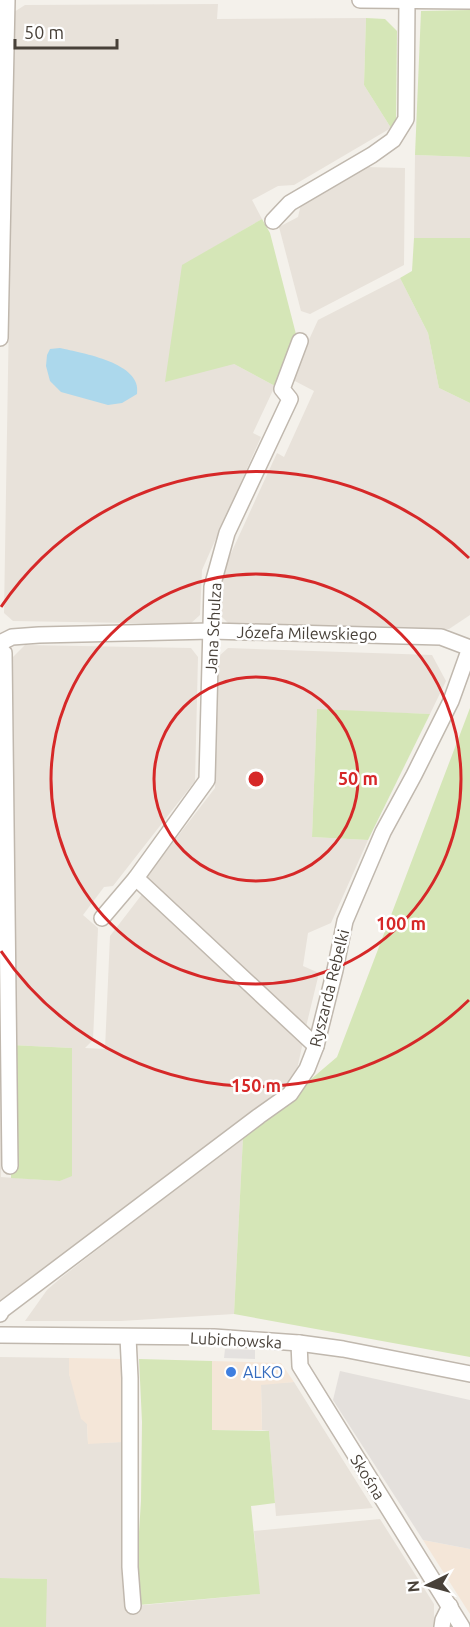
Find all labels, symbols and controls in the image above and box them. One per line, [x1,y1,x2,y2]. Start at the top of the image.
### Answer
scale bar [15,12,117,50]
text: 50 m [24,22,64,42]
street label: Jana Schulza [202,582,224,674]
street label: Józefa Milewskiego [237,623,377,643]
text: 50 m [338,768,378,788]
centre of rings [246,769,266,789]
text: 100 m [376,913,426,933]
street label: Ryszarda Rebelki [306,927,352,1049]
text: 150 m [231,1075,281,1095]
street label: Lubichowska [190,1329,282,1351]
place label: ALKO [243,1363,283,1381]
marker: ALKO [224,1365,238,1379]
street label: Skośna [347,1451,389,1503]
north arrow [398,1555,458,1615]
text: N [404,1580,423,1593]

